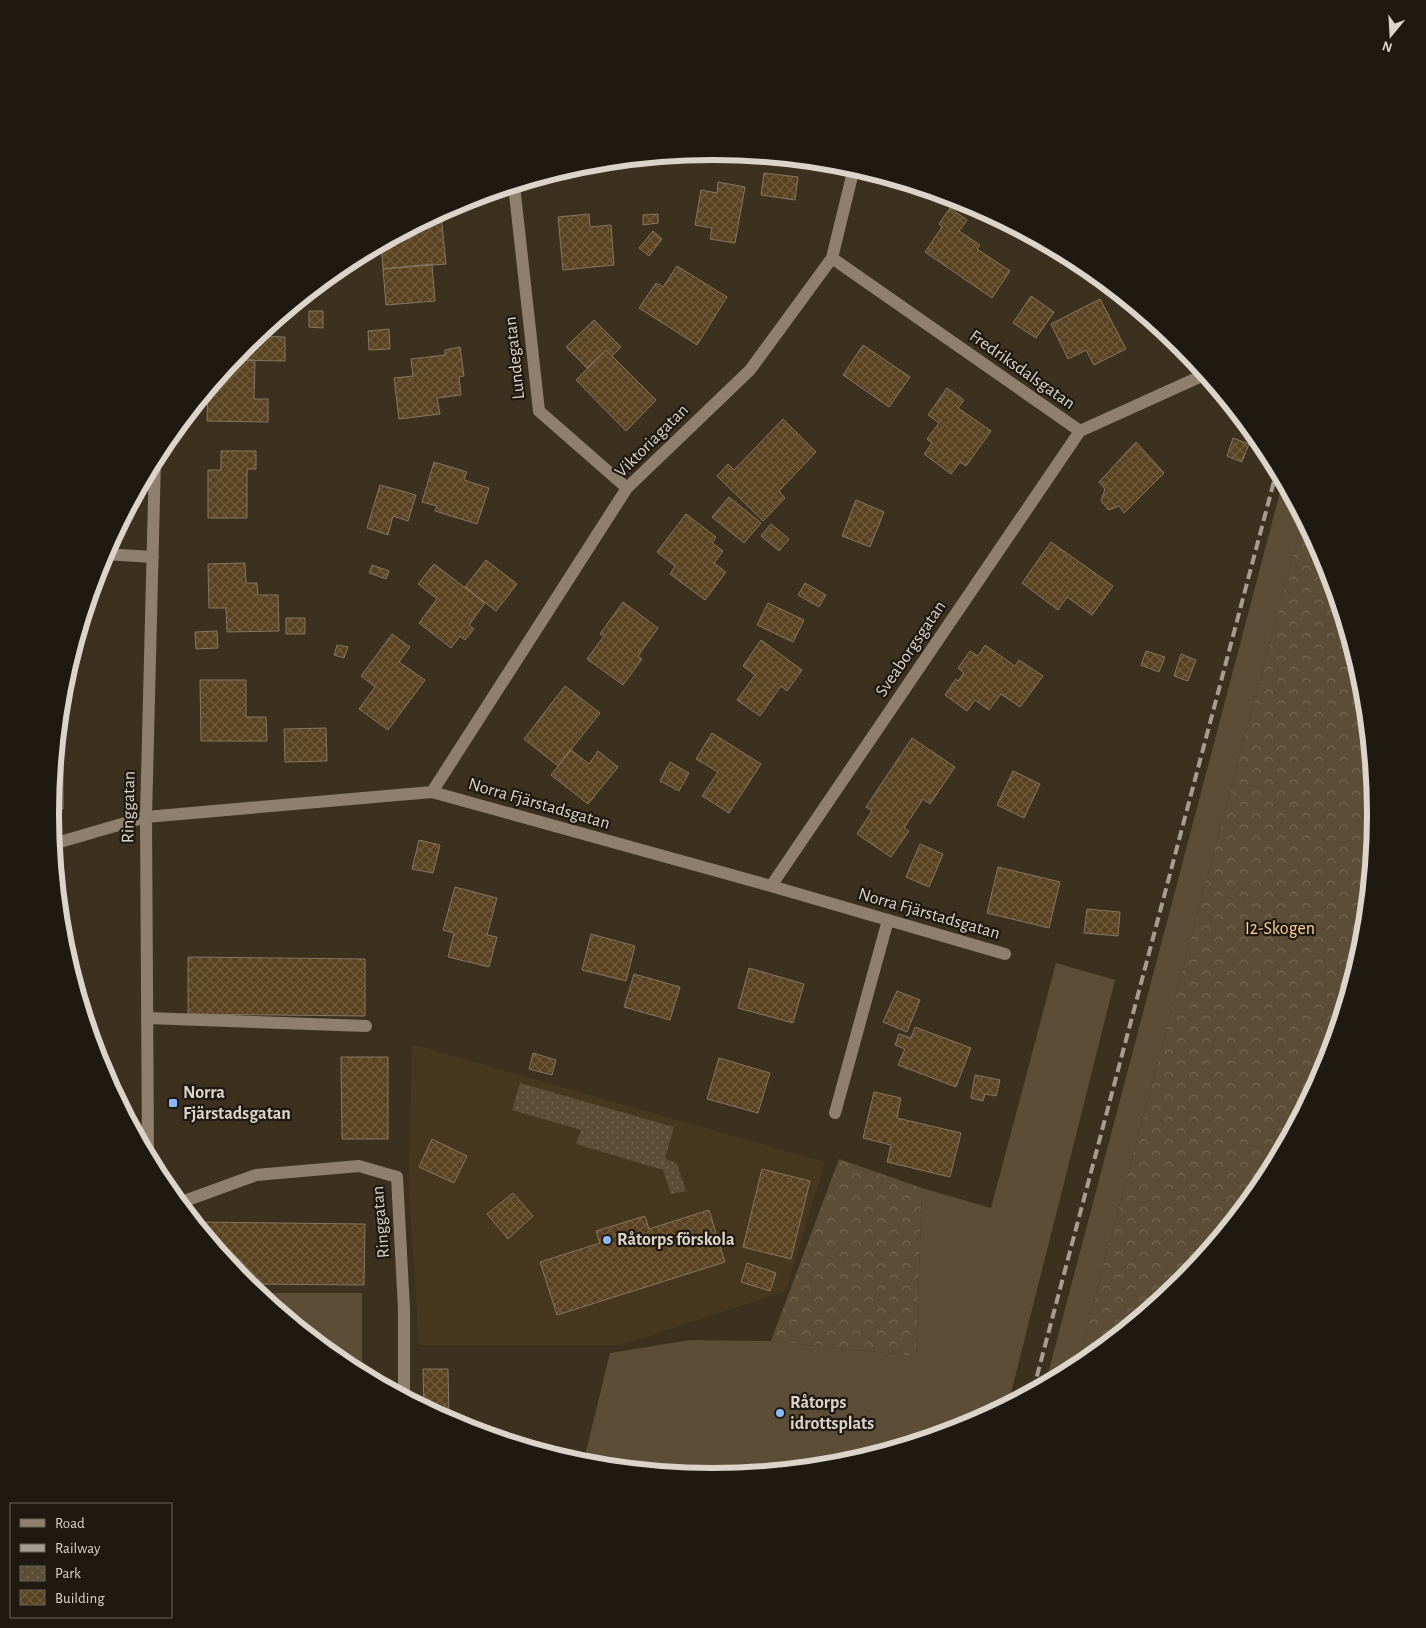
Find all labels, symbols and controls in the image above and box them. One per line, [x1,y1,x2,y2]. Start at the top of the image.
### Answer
north arrow [1366,10,1416,60]
text: N [1380,38,1394,55]
street label: Lundegatan [502,316,528,400]
street label: Fredriksdalsgatan [966,327,1078,413]
street label: Viktoriagatan [612,401,692,481]
street label: Sveaborgsgatan [872,598,950,700]
street label: Ringgatan [119,771,139,843]
street label: Norra Fjärstadsgatan [466,775,612,833]
street label: Norra Fjärstadsgatan [856,885,1002,943]
park label: I2-Skogen [1245,920,1315,938]
place label: Norra Fjärstadsgatan [183,1084,291,1123]
marker: Norra Fjärstadsgatan [167,1097,179,1109]
street label: Ringgatan [369,1185,393,1259]
place label: Råtorps förskola [617,1231,735,1249]
marker: Råtorps förskola [601,1234,613,1246]
place label: Råtorps idrottsplats [790,1394,874,1433]
marker: Råtorps idrottsplats [774,1407,786,1419]
legend [10,1503,172,1618]
text: Road [55,1516,85,1531]
text: Railway [55,1541,101,1556]
text: Park [55,1566,81,1581]
text: Building [55,1591,105,1606]

